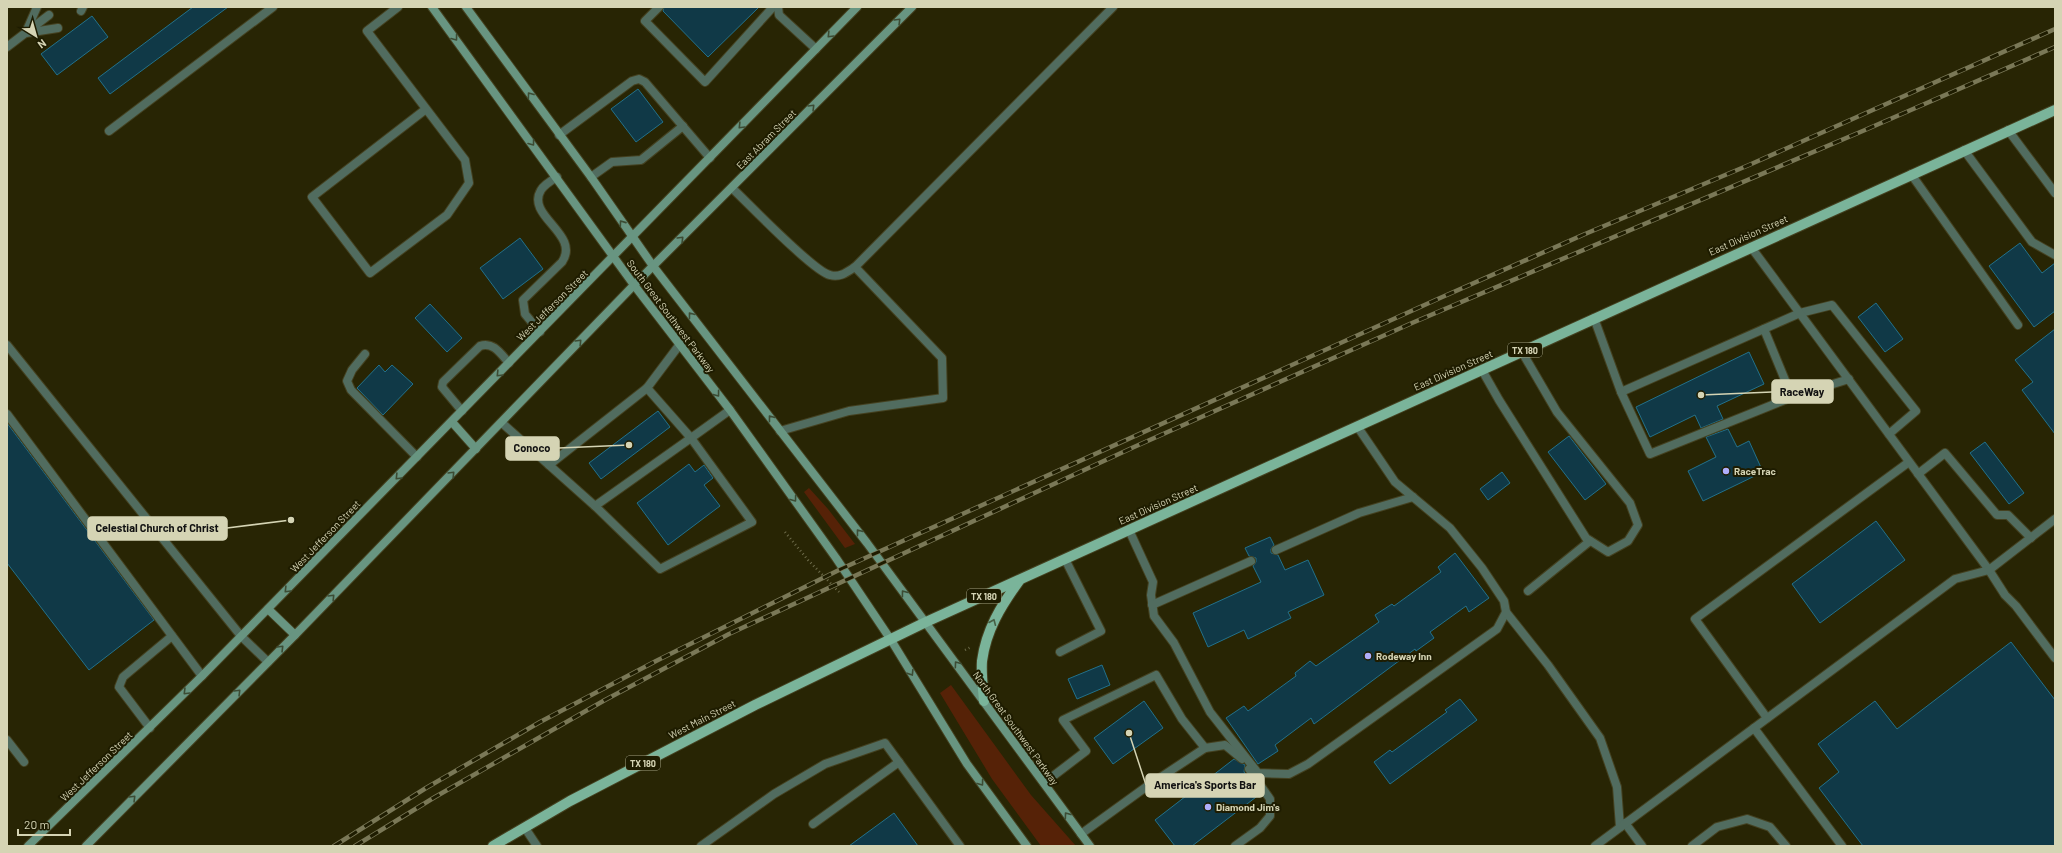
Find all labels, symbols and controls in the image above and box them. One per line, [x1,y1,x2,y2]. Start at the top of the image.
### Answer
north arrow [16,16,56,56]
one-way arrow [893,19,901,26]
one-way arrow [827,30,835,38]
one-way arrow [450,34,457,41]
text: N [35,37,49,52]
one-way arrow [528,92,535,99]
one-way arrow [807,104,815,112]
street label: East Abram Street [734,106,799,171]
one-way arrow [738,121,746,129]
one-way arrow [527,138,534,145]
street label: East Division Street [1707,212,1790,258]
one-way arrow [620,220,627,227]
one-way arrow [676,236,684,243]
street label: South Great Southwest Parkway [625,257,718,375]
street label: West Jefferson Street [514,267,590,343]
one-way arrow [689,313,696,320]
one-way arrow [574,339,582,347]
road number: TX 180 [1508,343,1542,357]
street label: East Division Street [1412,347,1495,393]
one-way arrow [496,369,504,377]
callout: RaceWay [1772,380,1833,403]
text: RaceWay [1780,385,1825,398]
one-way arrow [713,389,720,396]
one-way arrow [769,416,776,423]
callout: Conoco [506,437,559,460]
text: Conoco [514,441,550,454]
place label: RaceTrac [1734,465,1777,477]
marker: RaceTrac [1721,466,1731,476]
one-way arrow [447,471,455,479]
one-way arrow [395,472,403,480]
street label: East Division Street [1117,481,1200,527]
one-way arrow [789,495,796,502]
street label: West Jefferson Street [287,497,363,575]
callout: Celestial Church of Christ [88,517,227,540]
text: Celestial Church of Christ [95,521,219,534]
one-way arrow [856,530,863,537]
one-way arrow [284,585,292,592]
road number: TX 180 [967,589,1001,603]
one-way arrow [901,590,909,597]
one-way arrow [327,594,335,602]
one-way arrow [988,618,996,626]
one-way arrow [276,645,284,653]
place label: Rodeway Inn [1376,650,1432,662]
marker: Rodeway Inn [1363,651,1373,661]
one-way arrow [955,662,962,669]
one-way arrow [907,669,914,676]
street label: North Great Southwest Parkway [971,669,1061,787]
one-way arrow [183,687,191,695]
one-way arrow [233,689,241,697]
street label: West Main Street [667,697,738,741]
street label: West Jefferson Street [57,728,135,804]
road number: TX 180 [626,756,660,770]
callout: America's Sports Bar [1146,774,1264,797]
text: America's Sports Bar [1154,778,1257,791]
one-way arrow [976,779,983,786]
one-way arrow [128,795,136,803]
place label: Diamond Jim's [1216,801,1280,813]
marker: Diamond Jim's [1203,802,1213,812]
scale bar [18,811,70,837]
one-way arrow [1065,812,1072,819]
text: 20 m [24,817,50,831]

